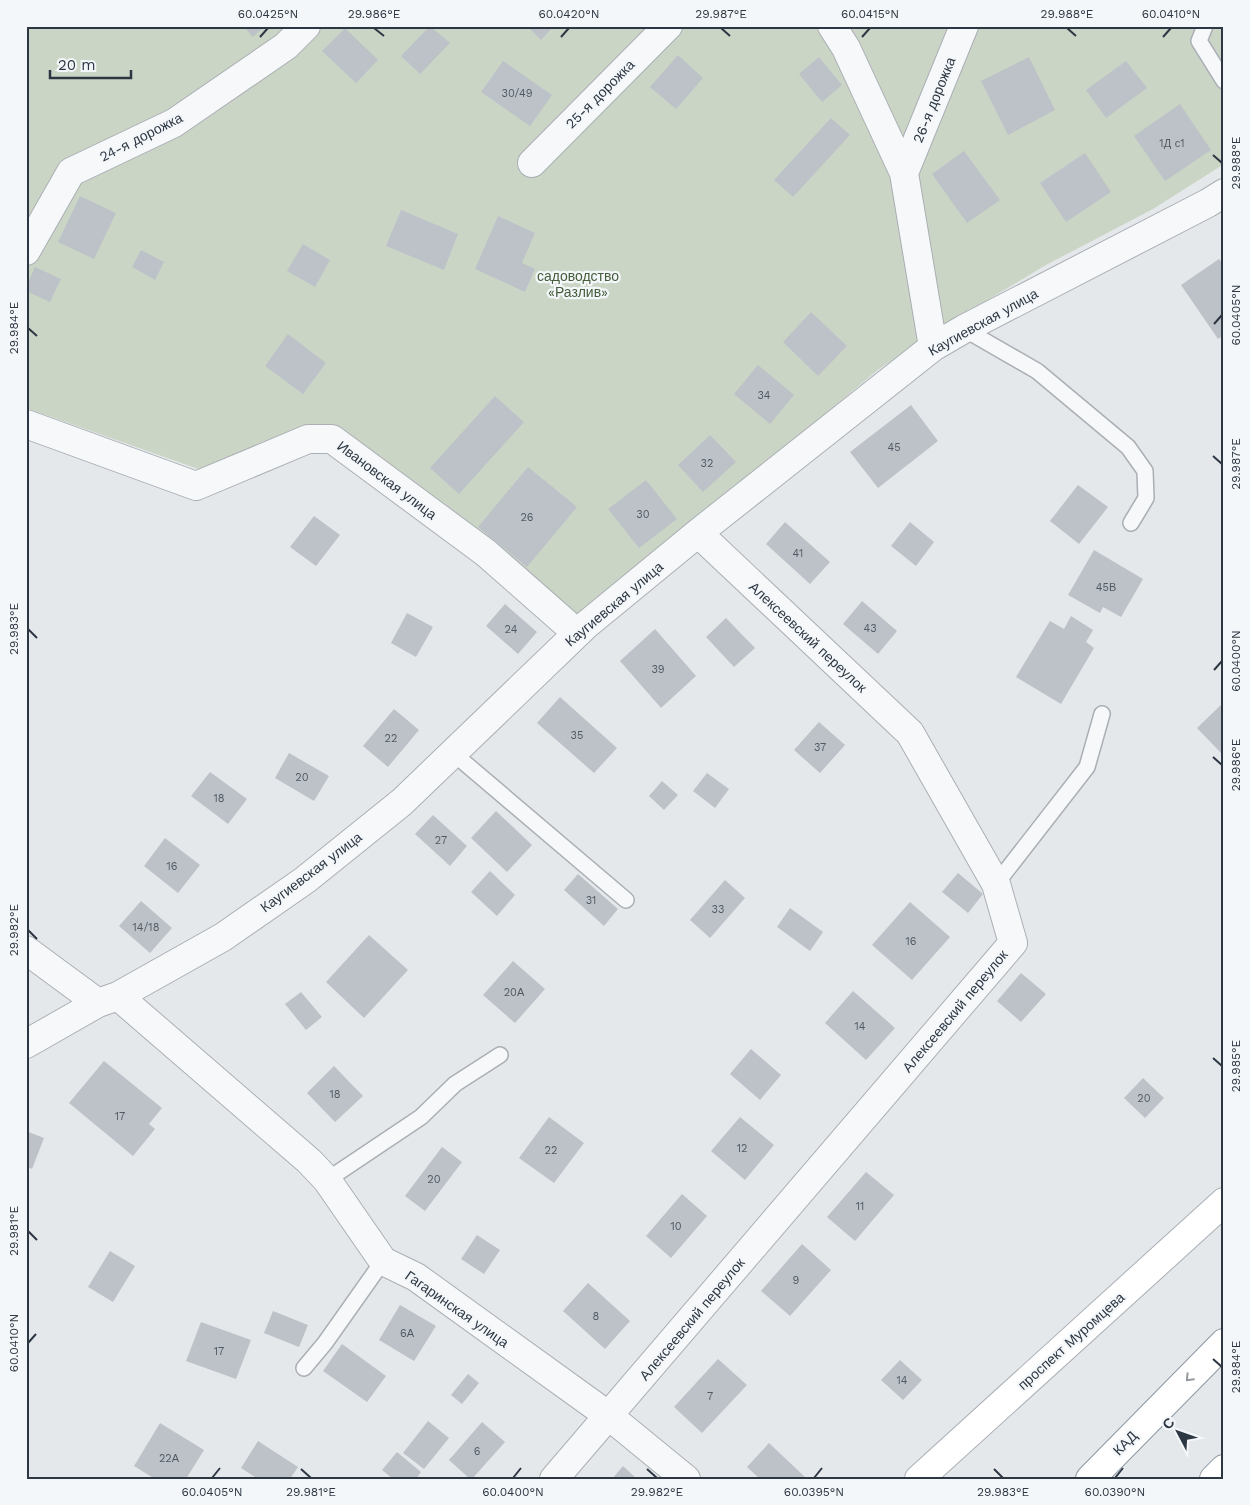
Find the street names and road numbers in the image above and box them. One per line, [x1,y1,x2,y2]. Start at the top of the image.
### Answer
street label: 26-я дорожка [910,55,959,145]
street label: 25-я дорожка [562,56,638,132]
street label: 24-я дорожка [97,109,185,165]
street label: Каугиевская улица [925,285,1041,359]
street label: Ивановская улица [334,438,440,523]
street label: Каугиевская улица [562,558,666,650]
street label: Алексеевский переулок [746,578,871,696]
street label: Каугиевская улица [257,829,365,915]
street label: Алексеевский переулок [899,946,1011,1075]
street label: Алексеевский переулок [636,1254,748,1383]
street label: Гагаринская улица [402,1267,512,1351]
street label: проспект Муромцева [1015,1289,1128,1393]
street label: КАД [1110,1427,1141,1458]

